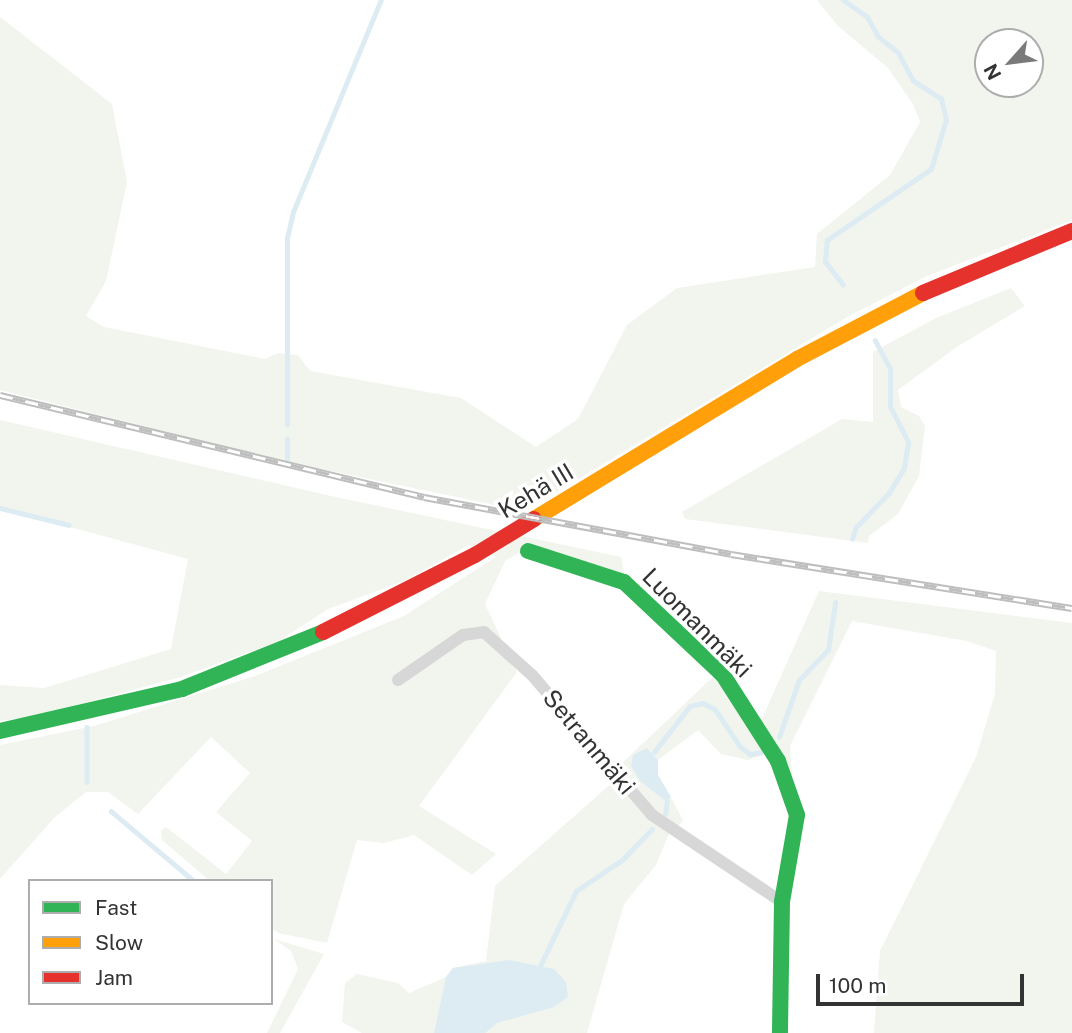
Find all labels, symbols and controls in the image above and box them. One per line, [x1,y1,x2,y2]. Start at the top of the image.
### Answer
north arrow [974,28,1044,98]
text: N [979,60,1005,84]
street label: Kehä III [493,457,579,525]
street label: Luomanmäki [636,562,758,684]
street label: Setranmäki [537,684,641,800]
legend [28,879,273,1005]
text: Fast [95,895,137,920]
text: Slow [95,930,143,955]
scale bar [820,960,1028,1004]
text: Jam [95,965,133,990]
text: 100 m [829,973,886,998]

